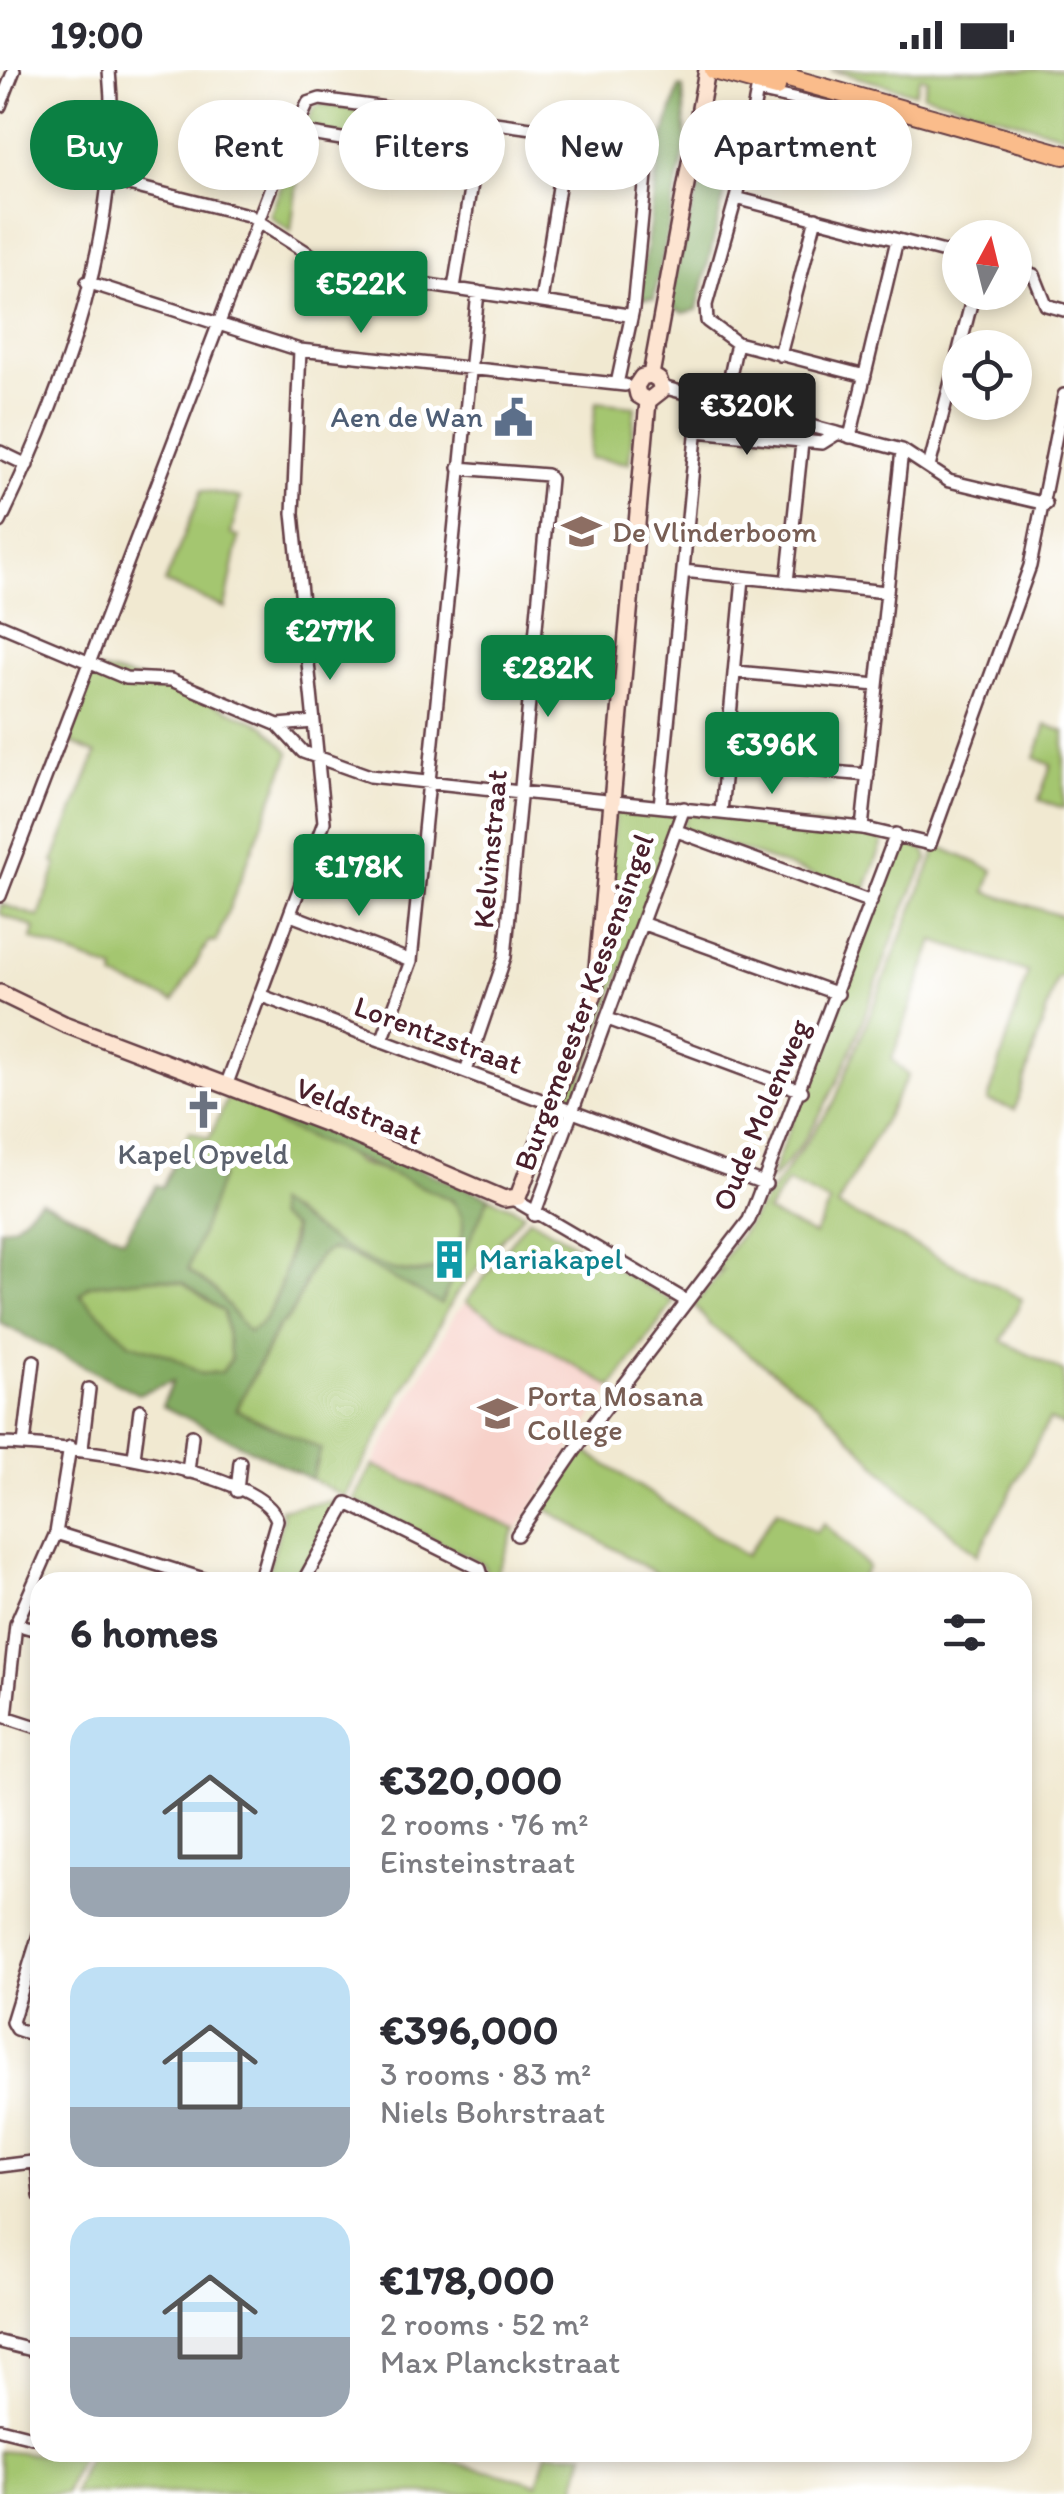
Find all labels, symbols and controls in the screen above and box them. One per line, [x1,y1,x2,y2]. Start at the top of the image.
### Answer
text: 19:00 [50,12,144,58]
chip: Buy [30,100,158,190]
chip: Rent [178,100,319,190]
chip: Filters [339,100,505,190]
chip: New [525,100,659,190]
chip: Apartment [679,100,912,190]
north arrow [942,220,1032,310]
map controls [942,220,1032,420]
pin: €522K [291,251,431,336]
text: €522K [316,264,406,302]
button: locate [942,330,1032,420]
pin: €320K [677,373,817,458]
text: €320K [701,386,793,424]
public building icon: Aen de Wan [492,396,534,438]
place label: Aen de Wan [331,398,483,435]
school or university icon: De Vlinderboom [561,511,603,553]
place label: De Vlinderboom [612,513,817,550]
pin: €277K [260,598,400,683]
text: €277K [286,611,374,649]
pin: €282K [478,635,618,720]
text: €282K [503,648,593,686]
pin: €396K [702,712,842,797]
text: €396K [727,725,817,763]
street label: Kelvinstraat [464,768,515,930]
street label: Burgemeester Kessensingel [505,828,662,1175]
pin: €178K [289,834,429,919]
text: €178K [316,847,402,885]
street label: Lorentzstraat [349,987,527,1082]
street label: Oude Molenweg [704,1013,818,1216]
street label: Veldstraat [291,1068,428,1153]
church icon: Kapel Opveld [182,1089,224,1131]
place label: Kapel Opveld [118,1135,288,1172]
building icon: Mariakapel [428,1238,470,1280]
place label: Mariakapel [479,1240,623,1277]
place label: Porta Mosana College [527,1377,704,1448]
school or university icon: Porta Mosana College [476,1392,518,1434]
icon: filters [937,1605,992,1660]
text: 6 homes [70,1607,218,1658]
text: €320,000 [380,1754,562,1805]
icon: home [150,1757,270,1877]
text: 2 rooms · 76 m² [380,1805,589,1843]
text: Einsteinstraat [380,1843,575,1881]
text: €396,000 [380,2004,559,2055]
icon: home [150,2007,270,2127]
text: 3 rooms · 83 m² [380,2055,591,2093]
text: Niels Bohrstraat [380,2093,605,2131]
text: €178,000 [380,2254,555,2305]
icon: home [150,2257,270,2377]
text: 2 rooms · 52 m² [380,2305,589,2343]
text: Max Planckstraat [380,2343,620,2381]

